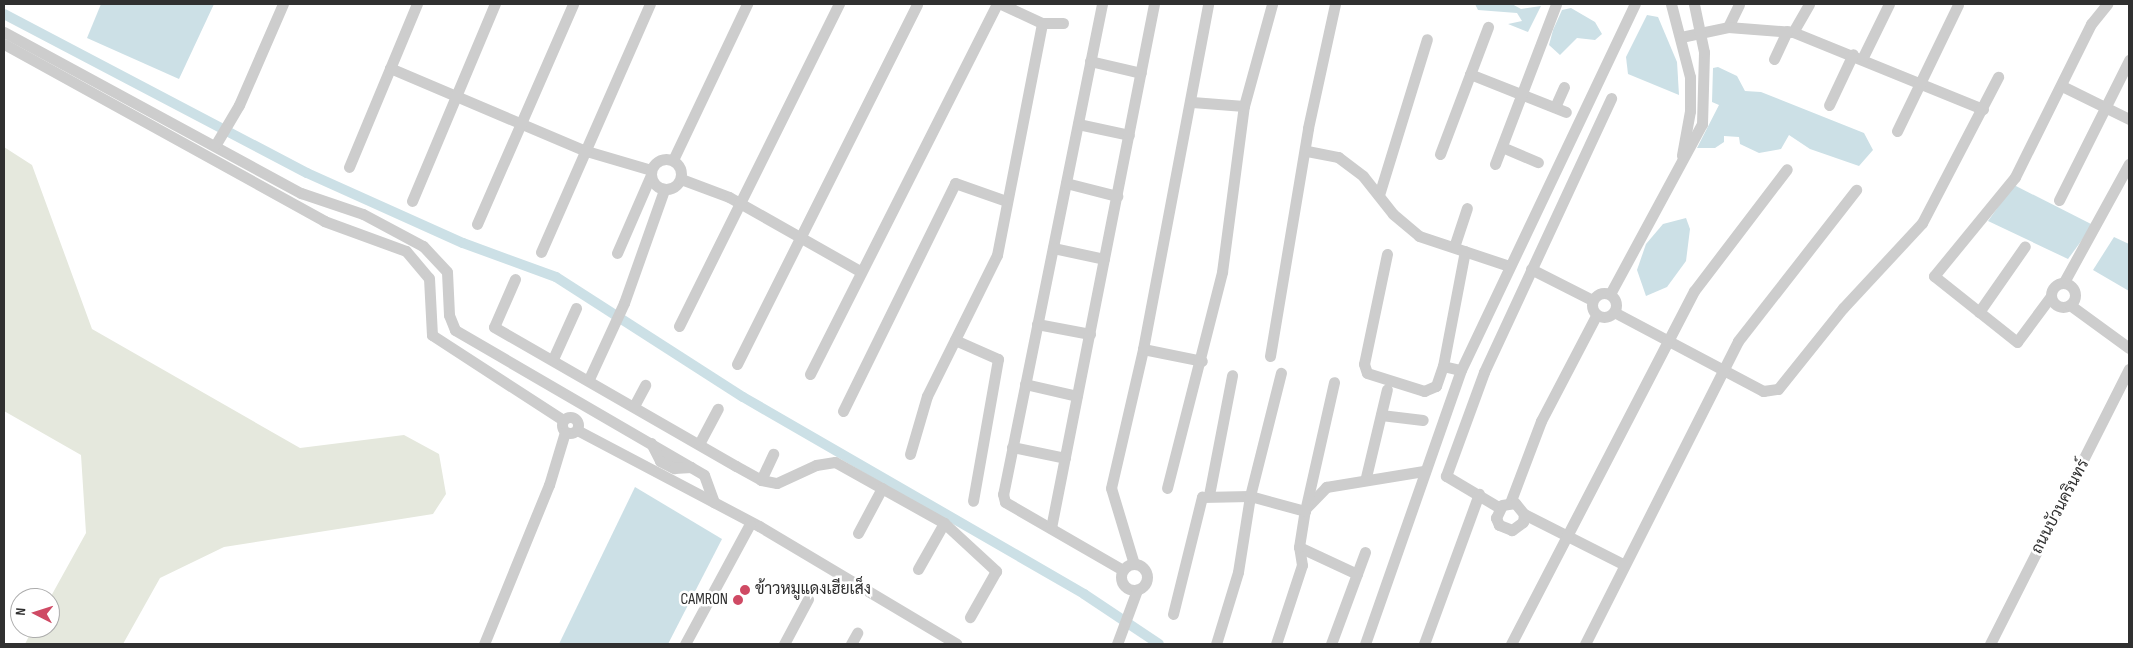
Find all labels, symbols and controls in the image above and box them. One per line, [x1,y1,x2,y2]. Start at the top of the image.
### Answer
street label: ถนนบัวนครินทร์ [2028,456,2094,558]
place label: ข้าวหมูแดงเฮียเส็ง [755,580,871,600]
marker: ข้าวหมูแดงเฮียเส็ง [739,584,751,596]
north arrow [10,588,60,638]
place label: CAMRON [681,590,728,610]
marker: CAMRON [732,594,744,606]
text: N [12,607,29,616]

